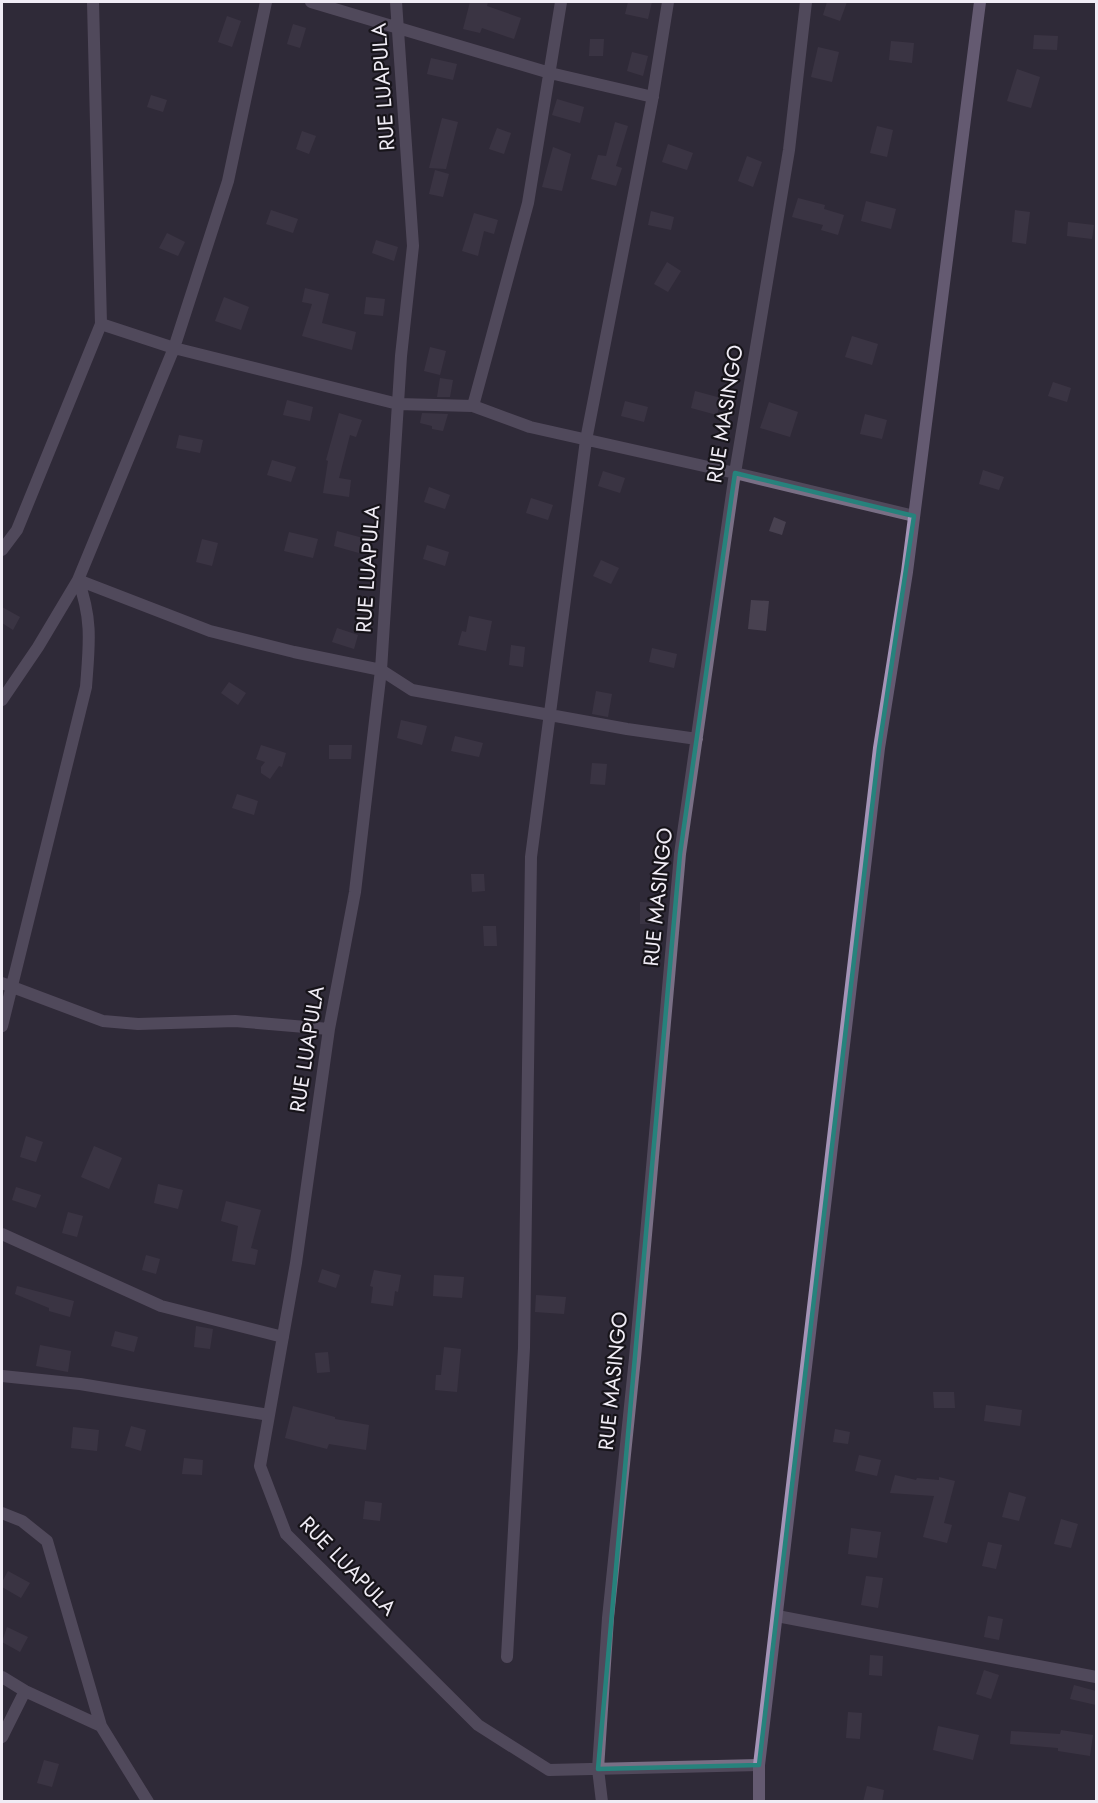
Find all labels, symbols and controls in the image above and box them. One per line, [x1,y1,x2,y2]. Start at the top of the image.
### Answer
street label: RUE LUAPULA [364,22,402,152]
street label: RUE MASINGO [699,343,751,485]
street label: RUE LUAPULA [349,504,387,634]
street label: RUE MASINGO [636,826,680,968]
street label: RUE LUAPULA [282,983,332,1114]
street label: RUE MASINGO [591,1310,635,1452]
street label: RUE LUAPULA [293,1510,403,1622]

